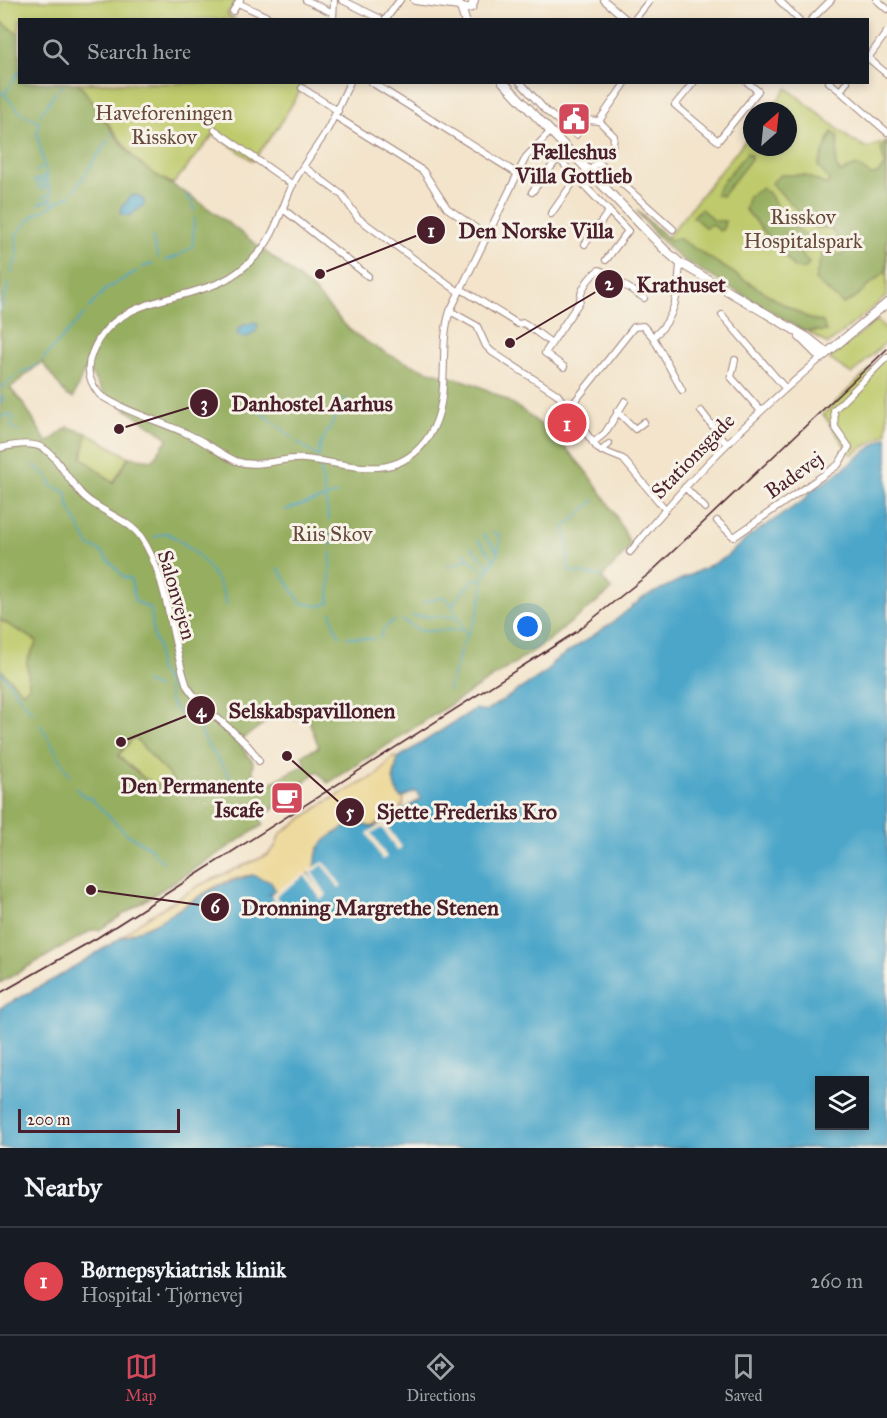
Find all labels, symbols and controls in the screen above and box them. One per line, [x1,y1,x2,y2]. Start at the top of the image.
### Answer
search box [18,18,869,84]
icon: search [39,35,72,68]
text: Search here [87,38,191,65]
park label: Haveforeningen Risskov [95,100,233,150]
public building icon: Fælleshus Villa Gottlieb [556,101,592,137]
north arrow [743,102,797,156]
place label: Fælleshus Villa Gottlieb [515,139,632,189]
park label: Risskov Hospitalspark [744,204,863,254]
callout: Den Norske Villa [416,210,626,250]
text: Den Norske Villa [458,217,614,244]
text: 1 [427,220,435,242]
callout: Krathuset [594,264,737,304]
text: Krathuset [636,271,726,298]
text: 2 [605,273,615,295]
callout: Danhostel Aarhus [189,383,405,423]
text: Danhostel Aarhus [231,390,393,417]
text: 3 [200,393,208,416]
pin: 1 [548,400,586,446]
street label: Stationsgade [646,408,740,504]
street label: Badevej [760,446,828,504]
park label: Riis Skov [292,521,373,547]
street label: Salonvejen [152,547,202,643]
your location [513,612,542,641]
callout: Selskabspavillonen [186,690,407,730]
text: Selskabspavillonen [229,697,395,724]
text: 4 [196,700,207,723]
place label: Den Permanente Iscafe [121,773,264,823]
cafe icon: Den Permanente Iscafe [269,780,305,816]
callout: Sjette Frederiks Kro [335,792,569,832]
text: Sjette Frederiks Kro [377,798,557,825]
text: 5 [346,801,355,823]
callout: Dronning Margrethe Stenen [200,887,511,927]
text: Dronning Margrethe Stenen [241,894,499,921]
text: 6 [210,896,220,918]
map controls [815,1076,869,1130]
button: layers [815,1076,869,1130]
scale bar [18,1106,180,1134]
text: 200 m [27,1110,70,1129]
text: Nearby [24,1171,102,1203]
text: Børnepsykiatrisk klinik [81,1256,286,1283]
text: 1 [40,1269,47,1293]
text: 260 m [810,1269,863,1293]
text: Hospital · Tjørnevej [81,1283,243,1307]
tab: Map [125,1350,158,1405]
tab: Directions [407,1350,475,1405]
tab: Saved [724,1350,762,1405]

